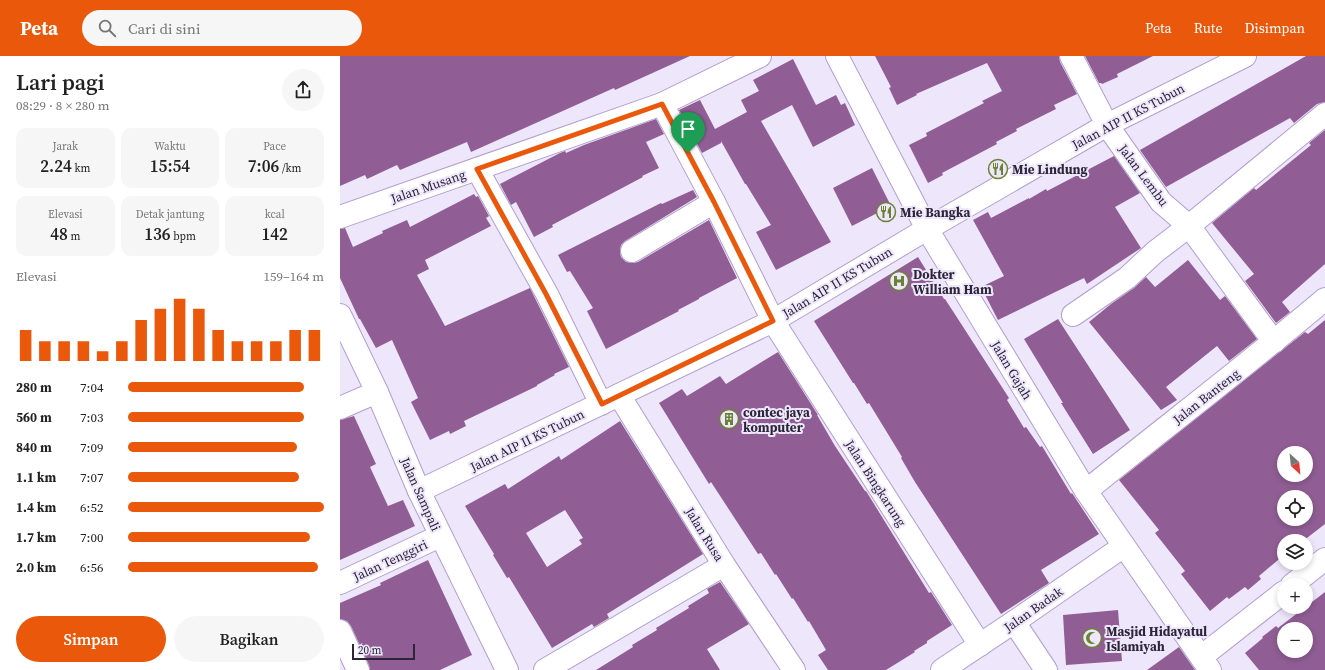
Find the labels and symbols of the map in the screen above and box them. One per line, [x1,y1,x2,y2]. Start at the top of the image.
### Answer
street label: Jalan AIP II KS Tubun [1068,80,1188,154]
pin [671,112,705,153]
street label: Jalan Lembu [1114,140,1173,210]
restaurant icon: Mie Lindung [987,158,1009,180]
place label: Mie Lindung [1012,161,1088,178]
street label: Jalan Musang [387,166,468,208]
restaurant icon: Mie Bangka [875,201,897,223]
place label: Mie Bangka [900,204,970,221]
street label: Jalan AIP II KS Tubun [778,243,895,322]
place label: Dokter William Ham [913,266,992,298]
hospital icon: Dokter William Ham [888,270,910,292]
street label: Jalan Gajah [987,337,1036,403]
street label: Jalan Banteng [1169,365,1243,428]
place label: contec jaya komputer [743,404,810,436]
street label: Jalan AIP II KS Tubun [466,405,587,476]
building icon: contec jaya komputer [718,408,740,430]
street label: Jalan Bingkarung [841,436,910,530]
north arrow [1277,446,1313,482]
street label: Jalan Sampali [396,454,444,534]
street label: Jalan Rusa [681,503,728,565]
street label: Jalan Tenggiri [349,536,430,586]
street label: Jalan Badak [1000,582,1067,636]
place label: Masjid Hidayatul Islamiyah [1106,623,1207,655]
mosque icon: Masjid Hidayatul Islamiyah [1081,627,1103,649]
scale bar [352,642,415,661]

